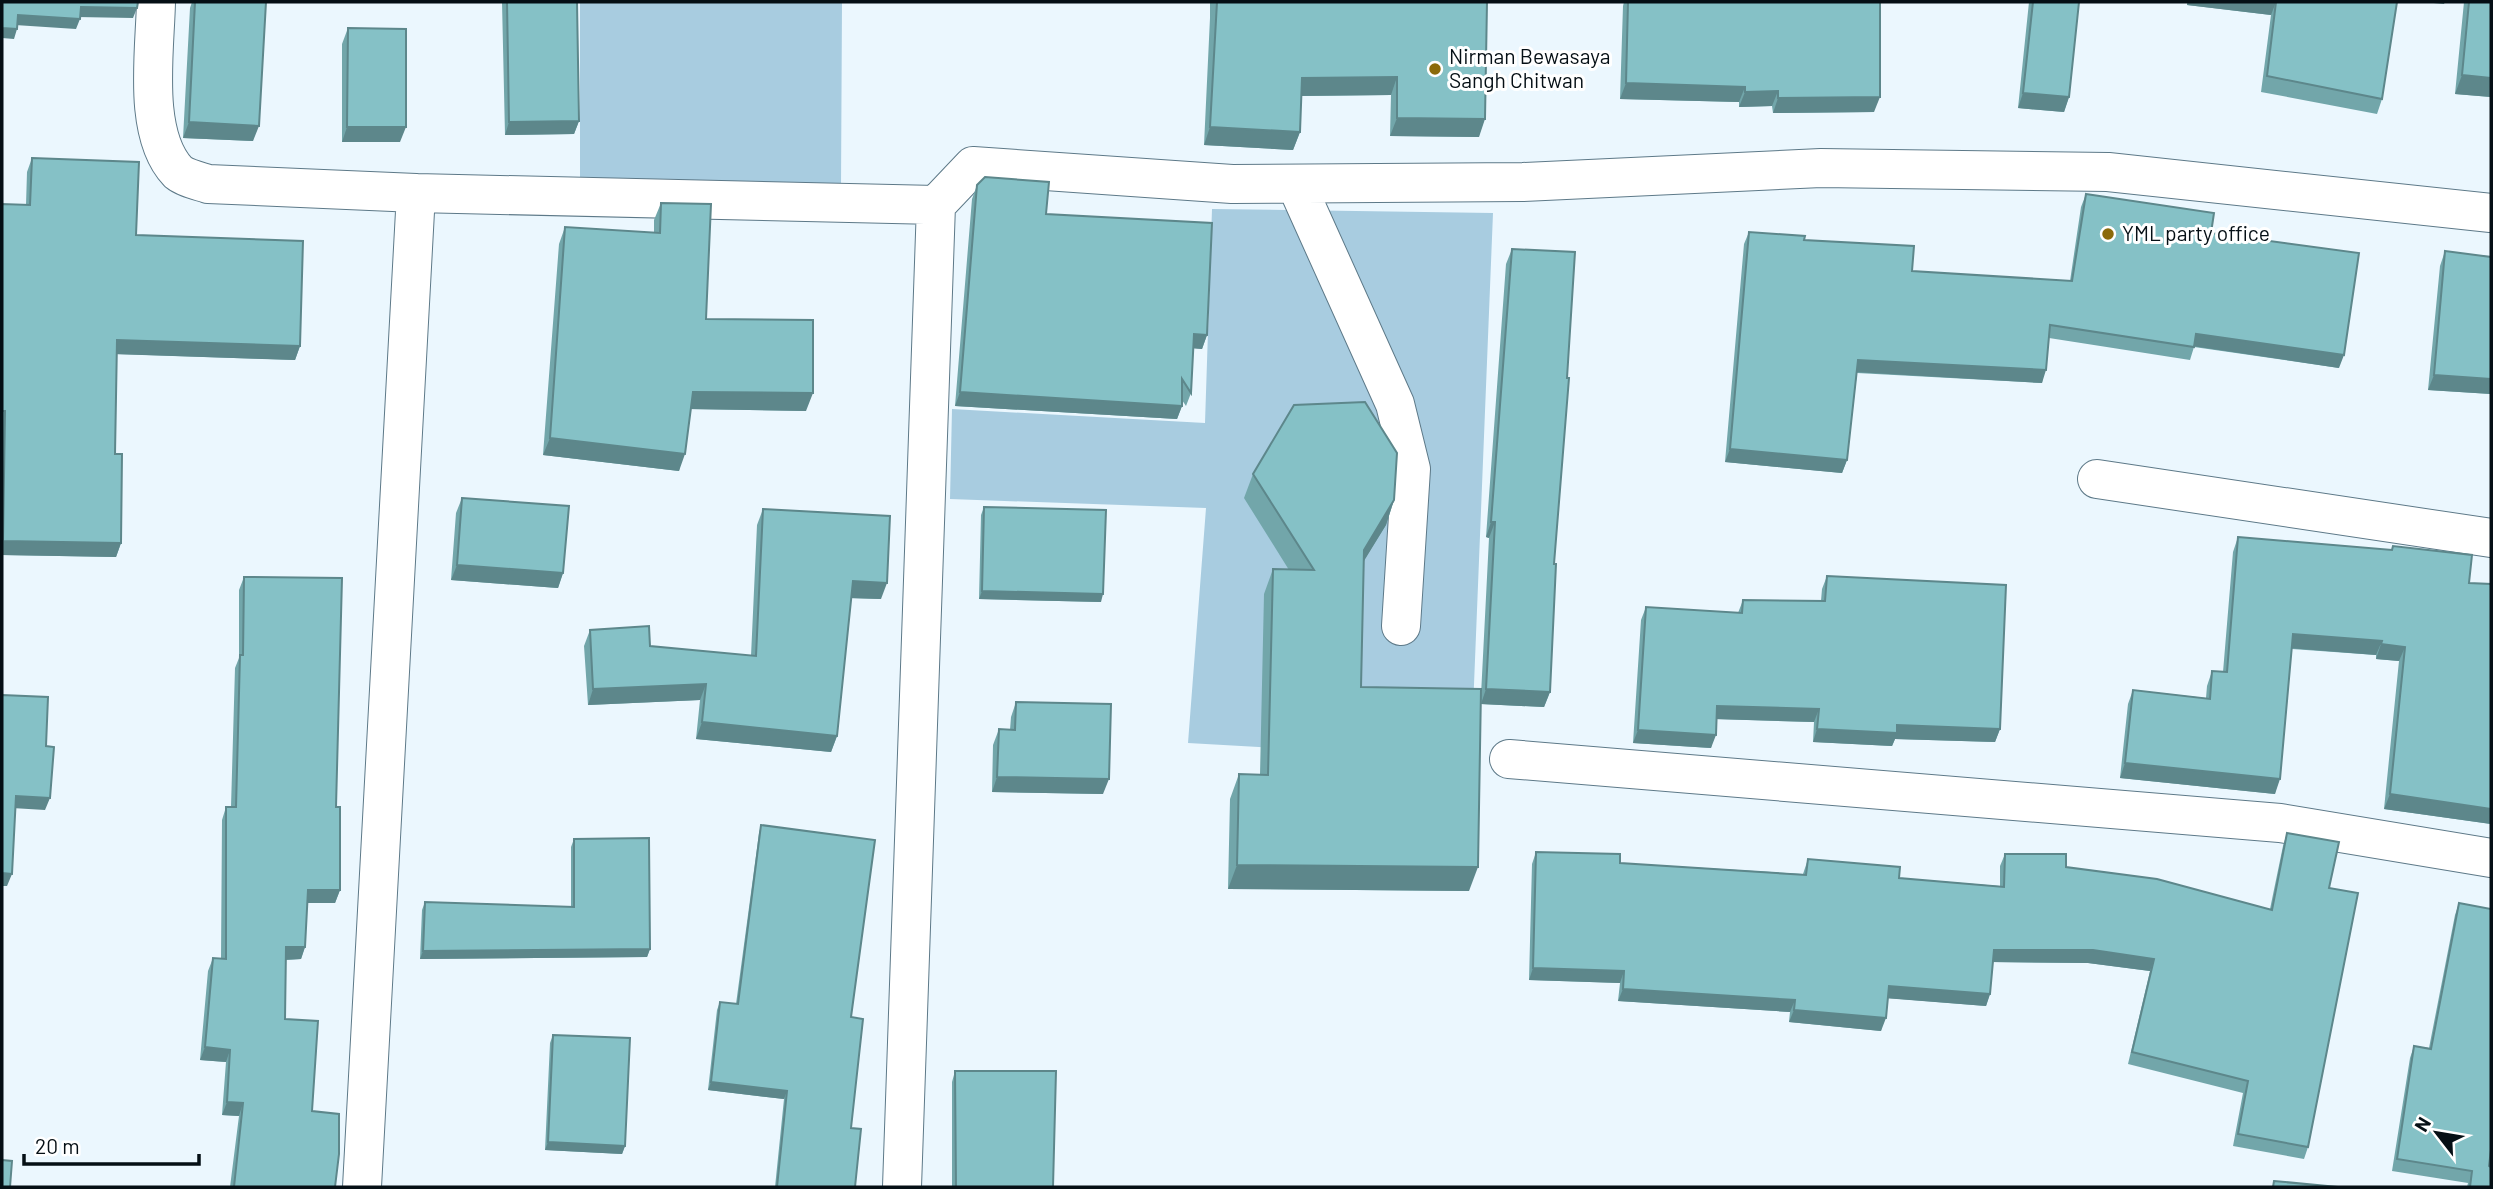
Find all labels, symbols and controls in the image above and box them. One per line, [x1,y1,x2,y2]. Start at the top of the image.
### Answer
place label: Nirman Bewasaya Sangh Chitwan [1449,43,1610,92]
marker: Nirman Bewasaya Sangh Chitwan [1427,61,1443,77]
place label: YML party office [2122,220,2270,245]
marker: YML party office [2100,226,2116,242]
north arrow [2402,1098,2472,1168]
text: N [2409,1113,2435,1135]
scale bar [24,1122,200,1166]
text: 20 m [35,1133,80,1158]

